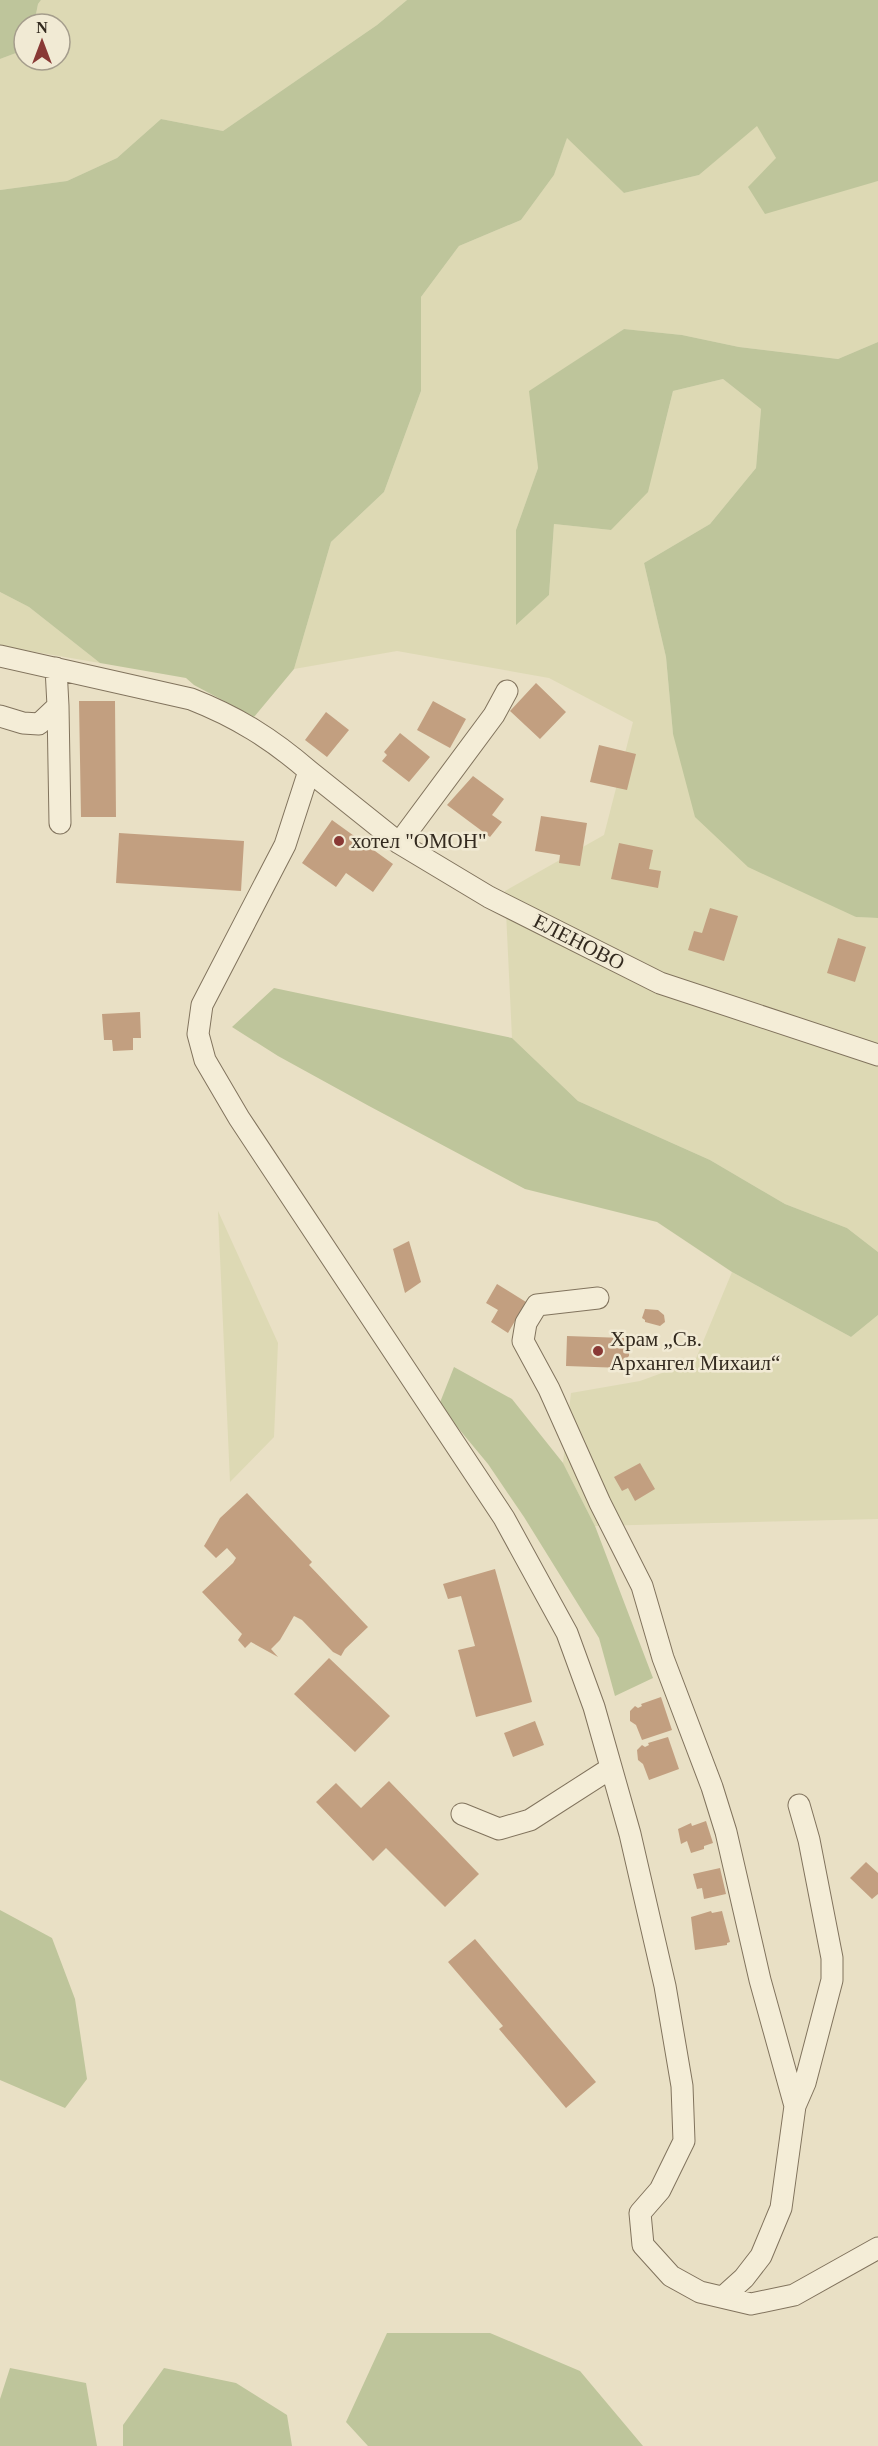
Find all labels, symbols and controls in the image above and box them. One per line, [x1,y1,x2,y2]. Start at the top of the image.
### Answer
north arrow [12,12,72,72]
text: N [36,19,48,36]
place label: хотел "ОМОН" [351,829,486,853]
marker: хотел "ОМОН" [332,834,346,848]
street label: ЕЛЕНОВО [529,909,629,975]
place label: Храм „Св. Архангел Михаил“ [610,1327,780,1375]
marker: Храм „Св. Архангел Михаил“ [591,1344,605,1358]

